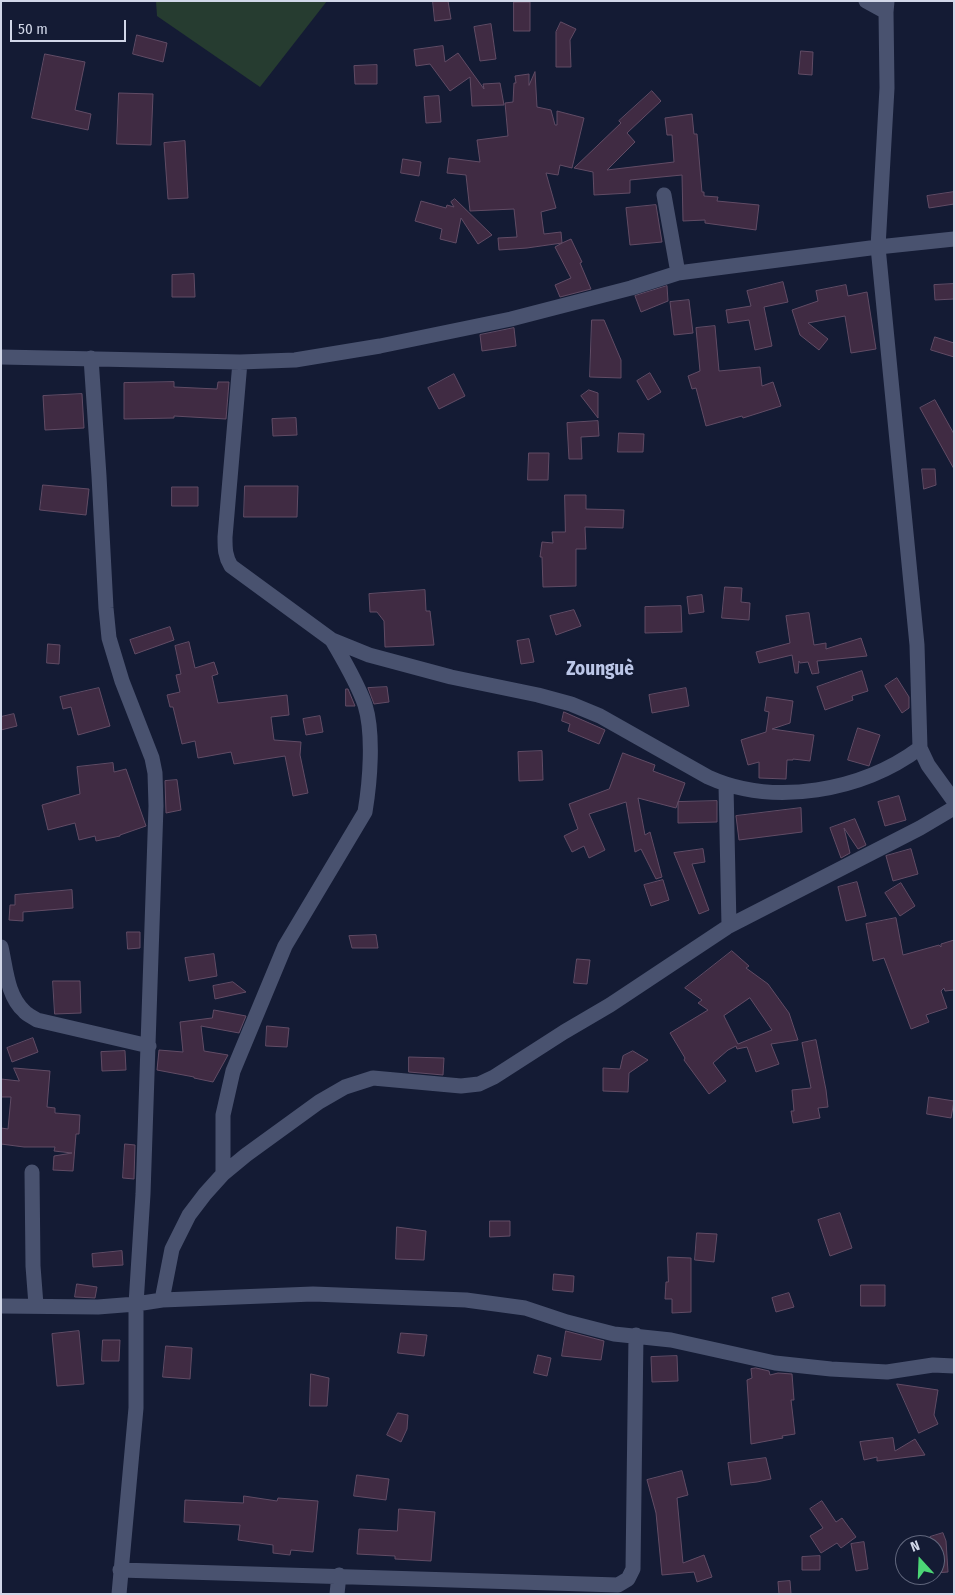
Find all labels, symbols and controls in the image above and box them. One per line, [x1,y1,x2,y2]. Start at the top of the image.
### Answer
scale bar [12,10,129,42]
text: 50 m [18,20,48,38]
district label: Zounguè [566,659,634,681]
north arrow [895,1535,945,1585]
text: N [908,1537,922,1556]

